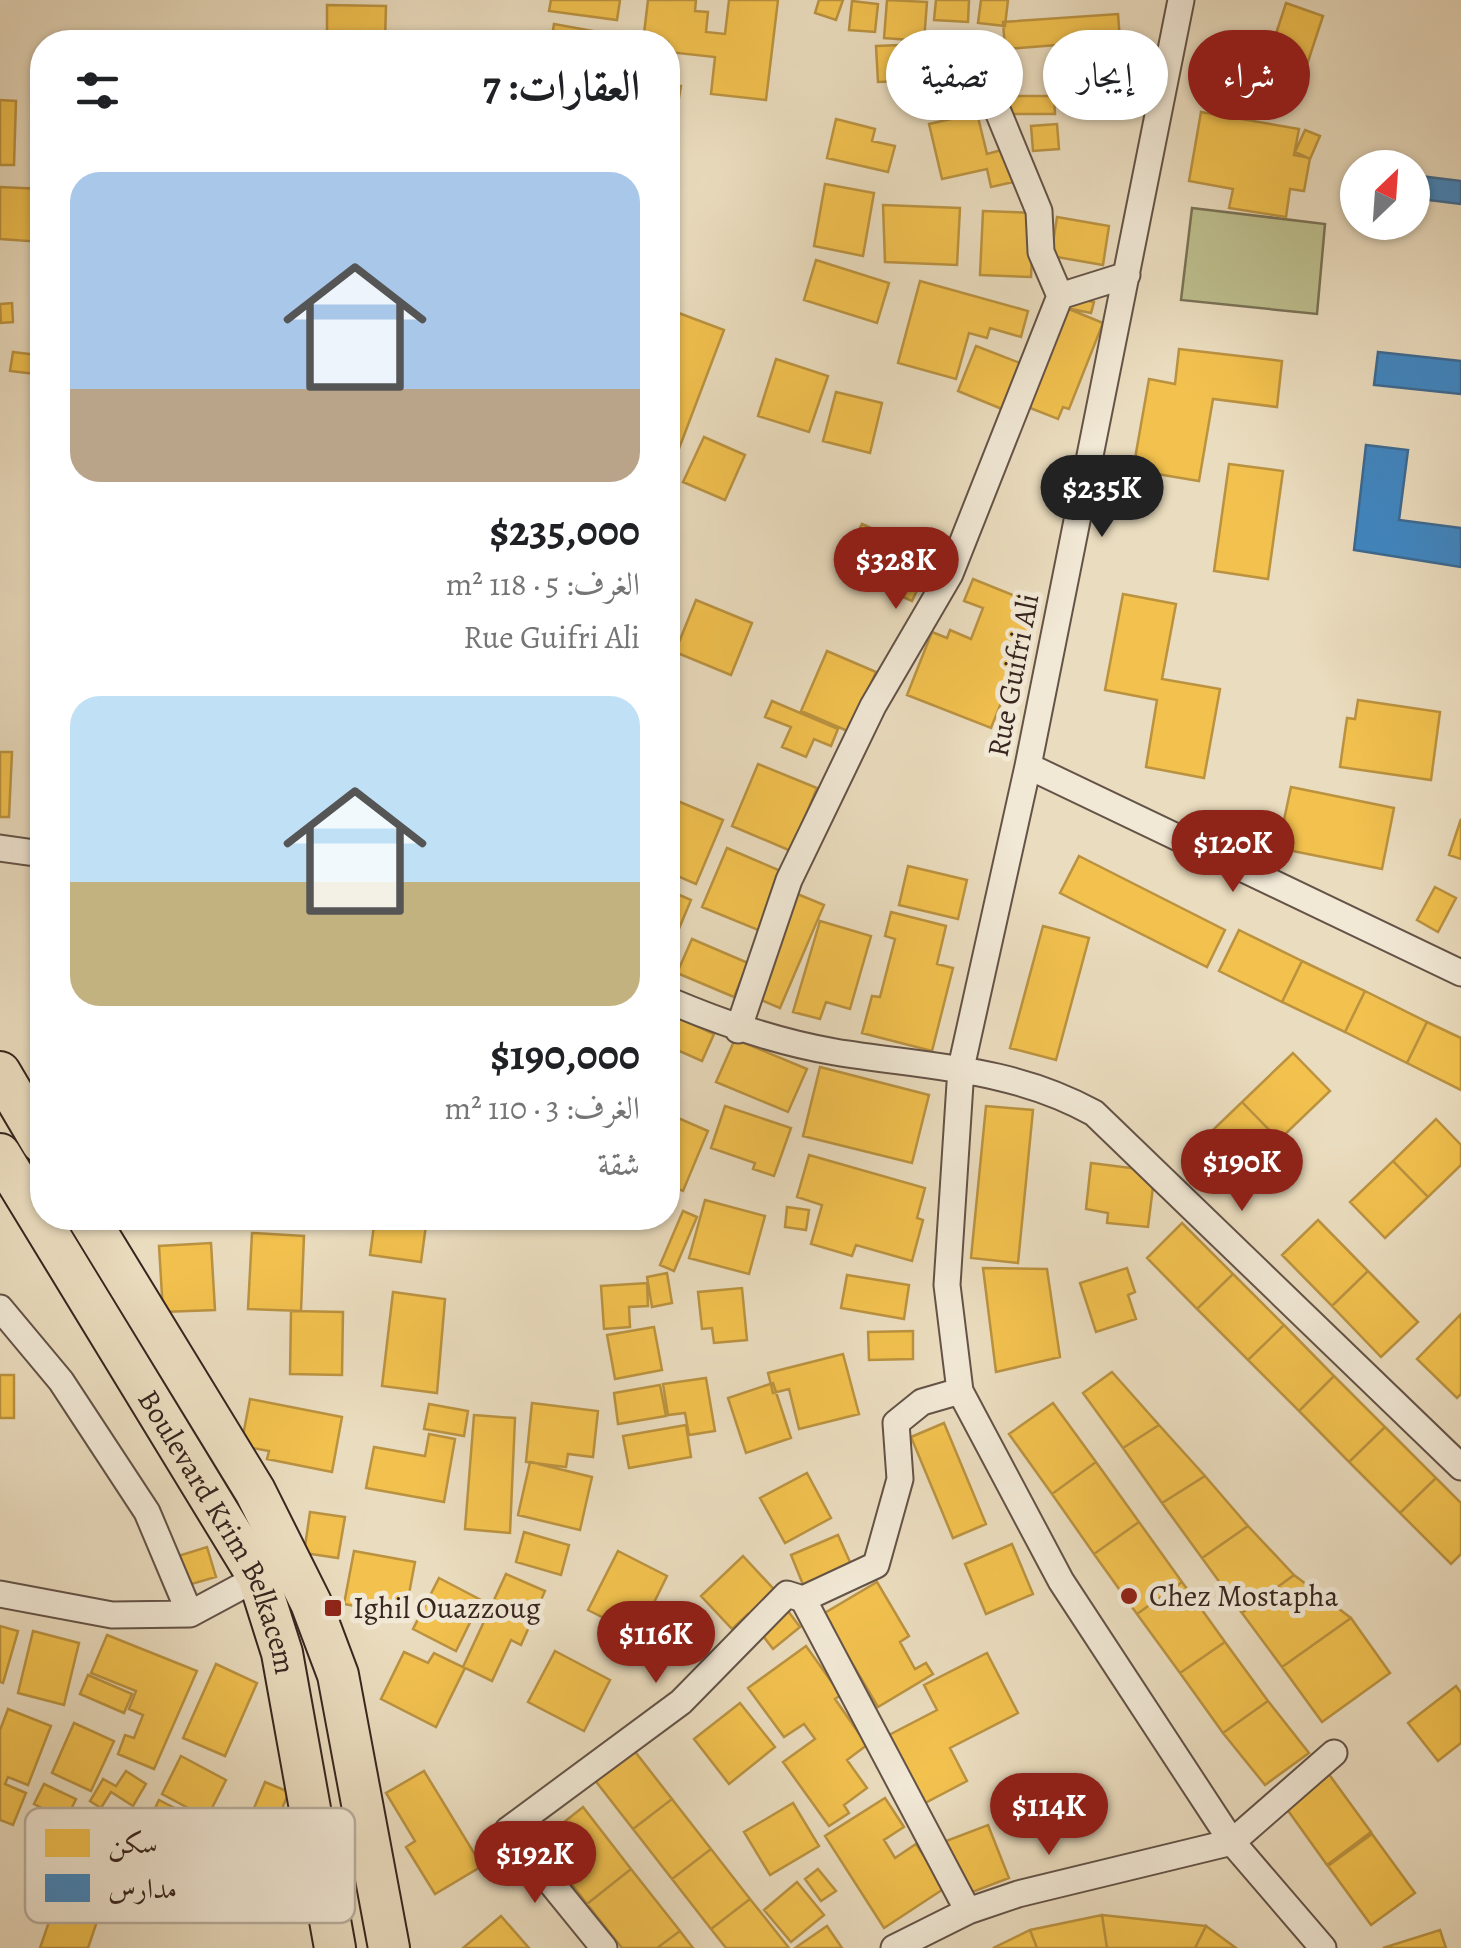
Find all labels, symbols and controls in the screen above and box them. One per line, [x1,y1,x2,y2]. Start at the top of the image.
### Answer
chip: تصفية [886,30,1023,120]
chip: إيجار [1043,30,1168,120]
chip: شراء [1188,30,1310,120]
text: العقارات: 7 [483,57,640,114]
icon: filters [70,63,125,118]
north arrow [1340,150,1430,240]
map controls [1340,150,1430,240]
icon: home [265,237,445,417]
pin: $235K [1032,455,1172,540]
text: $235K [1063,465,1141,509]
text: $235,000 [489,502,640,559]
pin: $328K [826,527,966,612]
text: $328K [856,537,936,581]
text: الغرف: 5 · 118 m² [446,562,640,606]
street label: Rue Guifri Ali [978,590,1048,760]
text: Rue Guifri Ali [463,615,640,659]
icon: home [265,761,445,941]
pin: $120K [1163,810,1303,895]
text: $120K [1194,820,1272,864]
text: $190,000 [490,1026,640,1083]
text: الغرف: 3 · 110 m² [445,1086,640,1130]
pin: $190K [1172,1129,1312,1214]
text: $190K [1203,1139,1281,1183]
text: شقة [598,1142,640,1186]
street label: Boulevard Krim Belkacem [128,1382,305,1677]
place label: Chez Mostapha [1149,1576,1339,1616]
marker: Chez Mostapha [1118,1585,1140,1607]
place label: Ighil Ouazzoug [353,1588,541,1628]
marker: Ighil Ouazzoug [322,1597,344,1619]
pin: $116K [586,1601,726,1686]
text: $116K [619,1611,693,1655]
pin: $114K [979,1773,1119,1858]
text: $114K [1012,1783,1086,1827]
legend [25,1808,355,1923]
pin: $192K [465,1821,605,1906]
text: سكن [108,1825,158,1863]
text: $192K [496,1831,574,1875]
text: مدارس [108,1870,177,1908]

